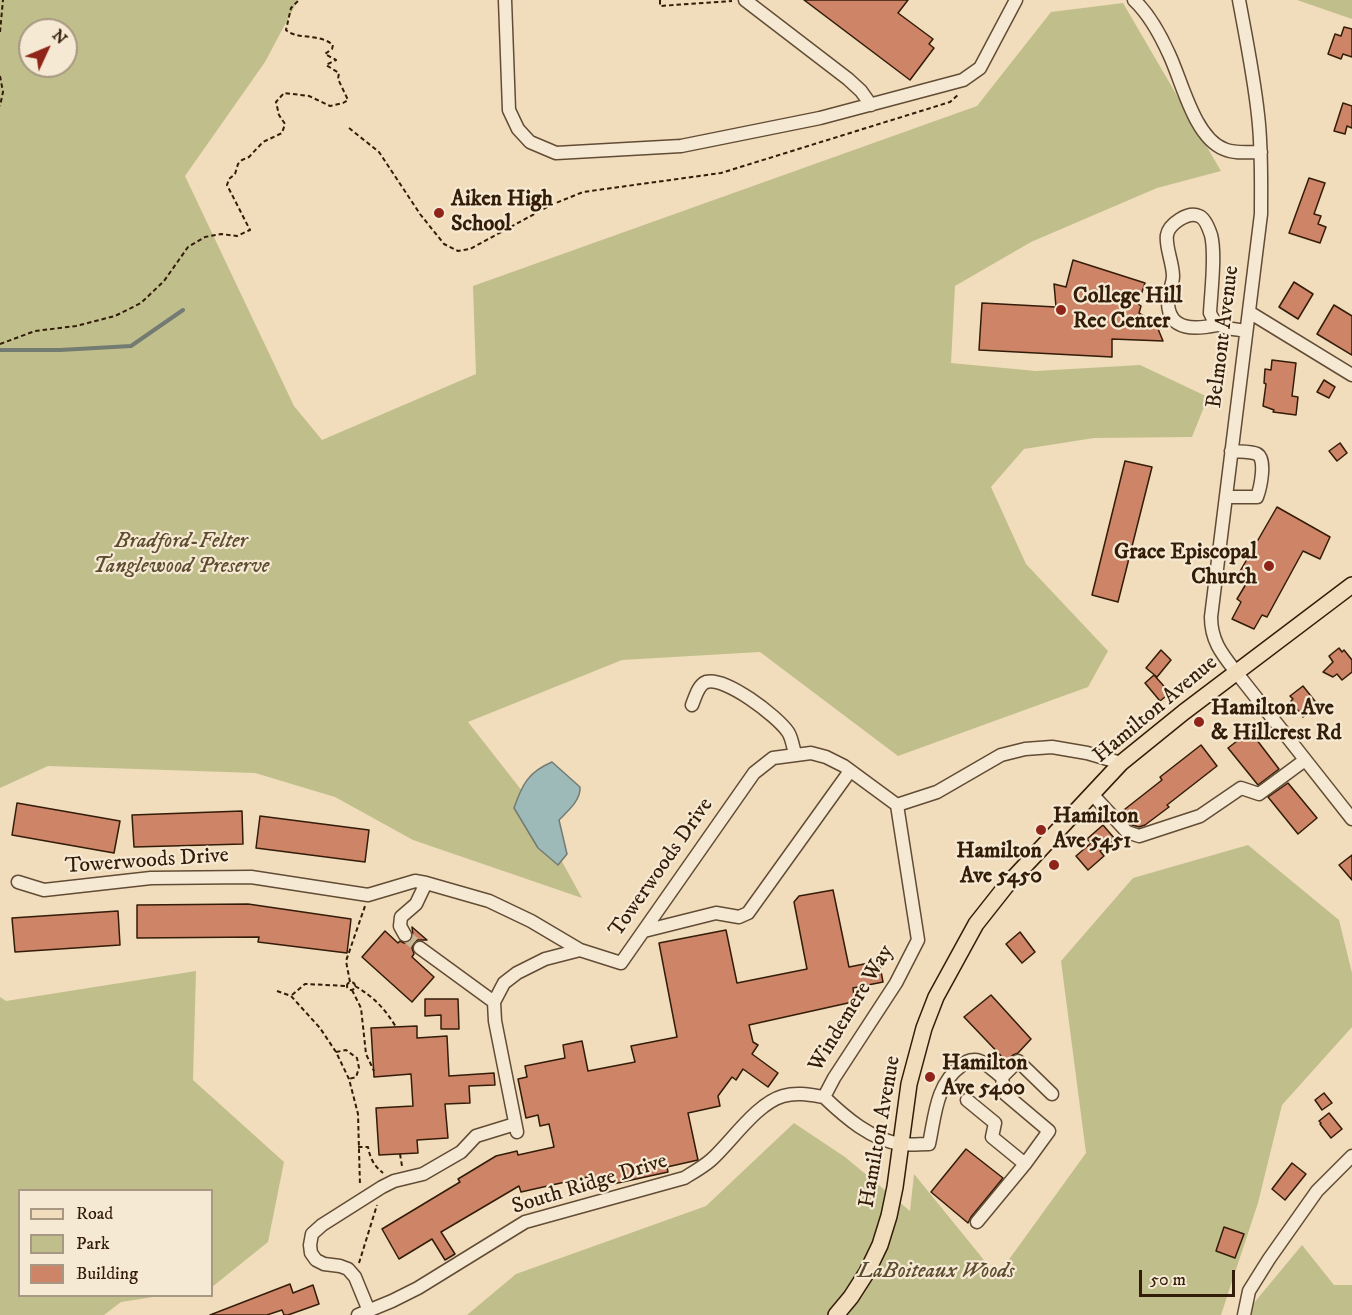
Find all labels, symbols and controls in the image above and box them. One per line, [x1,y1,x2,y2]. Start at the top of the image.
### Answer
north arrow [18,18,78,78]
text: N [48,25,71,49]
place label: Aiken High School [451,187,553,238]
marker: Aiken High School [432,206,446,220]
street label: Belmont Avenue [1202,264,1246,410]
place label: College Hill Rec Center [1073,284,1182,336]
marker: College Hill Rec Center [1054,303,1068,317]
park label: Bradford-Felter Tanglewood Preserve [93,529,269,580]
place label: Grace Episcopal Church [1114,540,1257,592]
marker: Grace Episcopal Church [1262,559,1276,573]
street label: Hamilton Avenue [1089,650,1223,770]
place label: Hamilton Ave & Hillcrest Rd [1211,696,1341,748]
marker: Hamilton Ave & Hillcrest Rd [1192,715,1206,729]
street label: Towerwoods Drive [604,793,720,943]
place label: Hamilton Ave 5451 [1053,804,1139,855]
marker: Hamilton Ave 5451 [1034,823,1048,837]
place label: Hamilton Ave 5450 [956,839,1042,890]
street label: Towerwoods Drive [64,843,230,881]
marker: Hamilton Ave 5450 [1047,858,1061,872]
street label: Windemere Way [804,941,900,1077]
place label: Hamilton Ave 5400 [942,1051,1028,1102]
street label: Hamilton Avenue [855,1054,907,1210]
marker: Hamilton Ave 5400 [923,1070,937,1084]
street label: South Ridge Drive [509,1149,671,1221]
legend [18,1189,213,1297]
text: Road [76,1203,113,1225]
text: Park [76,1233,110,1255]
scale bar [1142,1258,1238,1296]
park label: LaBoiteaux Woods [858,1259,1014,1285]
text: Building [76,1263,138,1285]
text: 50 m [1150,1269,1186,1291]

